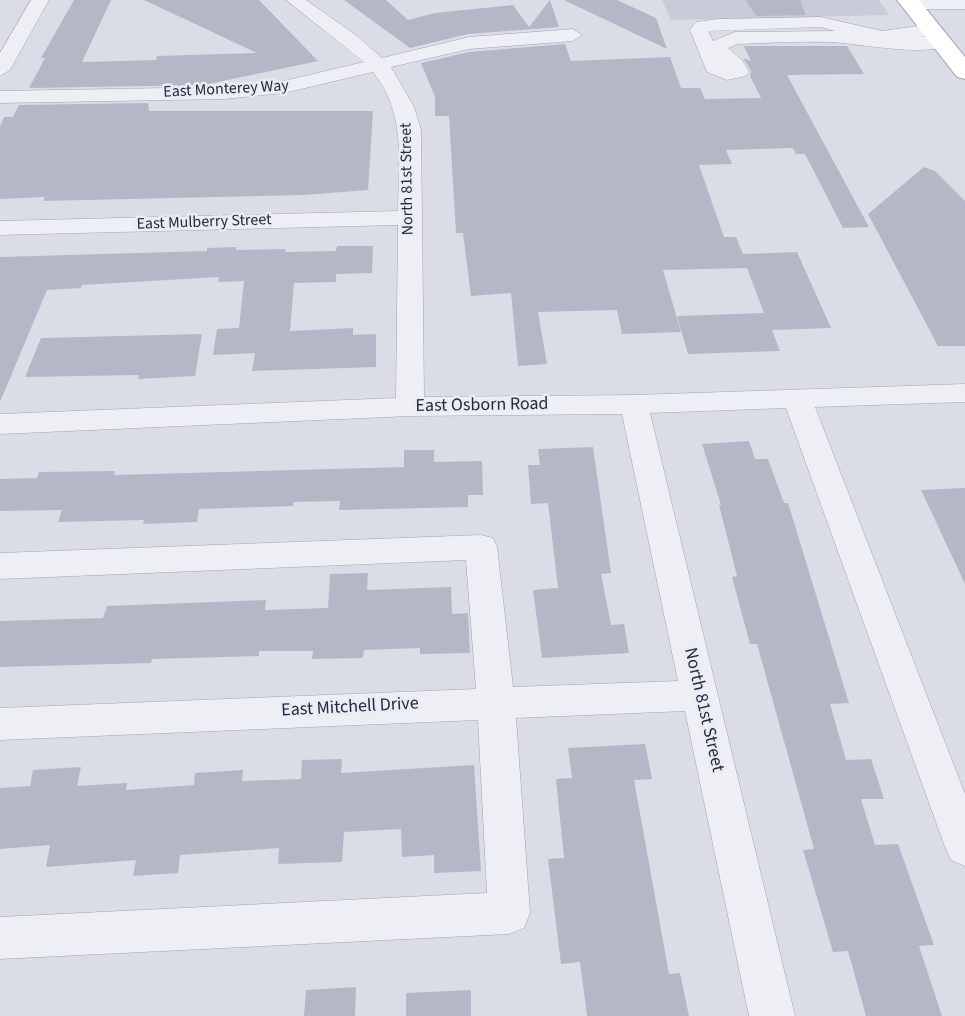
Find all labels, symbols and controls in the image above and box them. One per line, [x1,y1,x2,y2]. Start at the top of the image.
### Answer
street label: East Monterey Way [163,77,289,103]
street label: North 81st Street [397,122,419,236]
street label: East Mulberry Street [136,211,272,235]
street label: East Osborn Road [415,394,549,418]
street label: North 81st Street [678,646,728,774]
street label: East Mitchell Drive [281,694,419,722]

